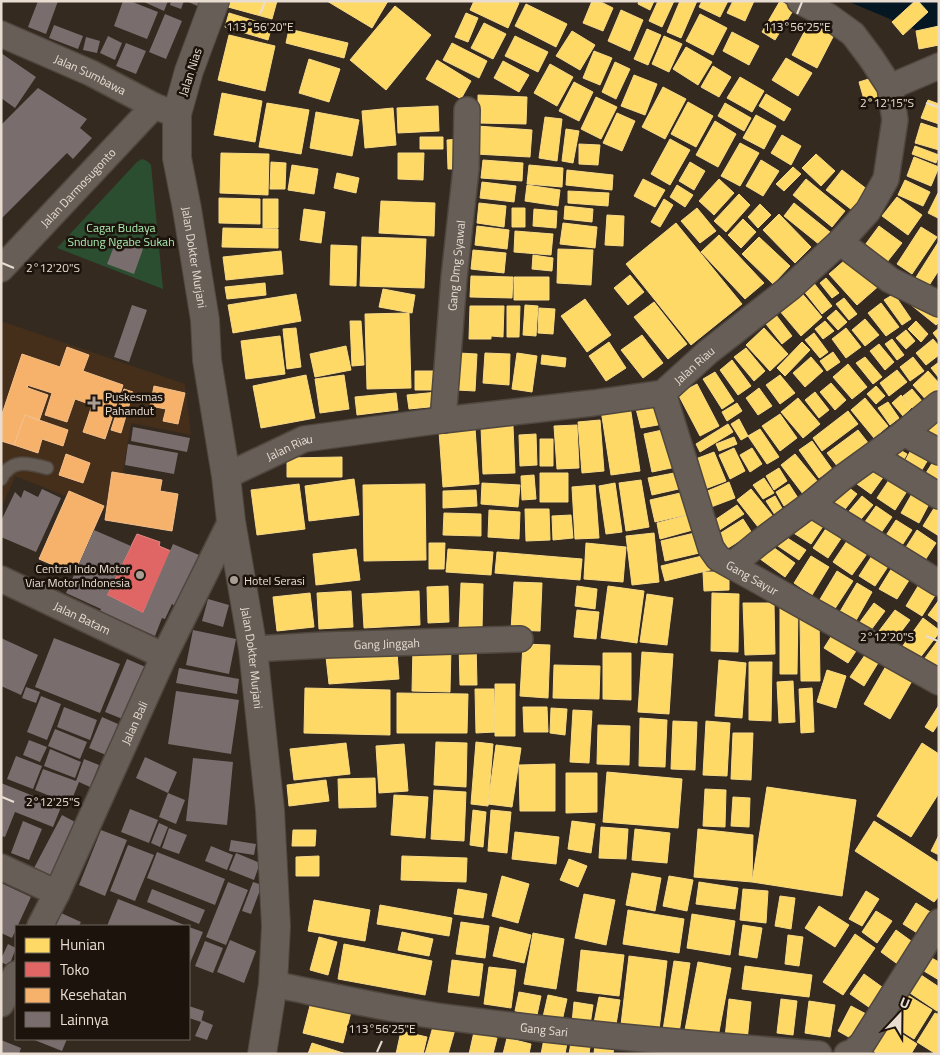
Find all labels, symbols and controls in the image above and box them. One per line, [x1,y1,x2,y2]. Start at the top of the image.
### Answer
text: 113°56'20"E [226,17,294,36]
text: 113°56'25"E [763,17,831,36]
street label: Jalan Nias [173,45,207,99]
street label: Jalan Sumbawa [51,49,130,99]
text: 2°12'15"S [860,93,914,112]
street label: Jalan Darmosugonto [35,143,120,231]
street label: Jalan Dokter Murjani [177,205,212,309]
park label: Cagar Budaya Sndung Ngabe Sukah [67,218,175,251]
street label: Gang Dmg Syawal [442,219,470,312]
text: 2°12'20"S [26,258,80,277]
street label: Jalan Riau [669,341,718,389]
place label: Puskesmas Pahandut [105,387,163,420]
marker: Puskesmas Pahandut [87,396,101,410]
street label: Jalan Riau [263,428,314,465]
street label: Gang Sayur [723,555,782,600]
place label: Central Indo Motor Viar Motor Indonesia [25,559,130,592]
marker: Central Indo Motor Viar Motor Indonesia [134,569,146,581]
place label: Hotel Serasi [244,571,305,590]
marker: Hotel Serasi [228,574,240,586]
street label: Jalan Batam [51,596,114,639]
street label: Jalan Dokter Murjani [236,605,269,710]
text: 2°12'20"S [860,627,914,646]
street label: Gang Jinggah [354,633,420,654]
street label: Jalan Bali [116,698,152,748]
text: 2°12'25"S [26,792,80,811]
legend [15,925,190,1040]
text: Hunian [60,933,105,956]
text: Toko [60,958,89,981]
text: Kesehatan [60,983,127,1006]
north arrow [875,990,925,1040]
text: U [897,991,913,1014]
text: Lainnya [60,1008,109,1031]
street label: Gang Sari [519,1017,569,1041]
text: 113°56'25"E [348,1019,416,1038]

